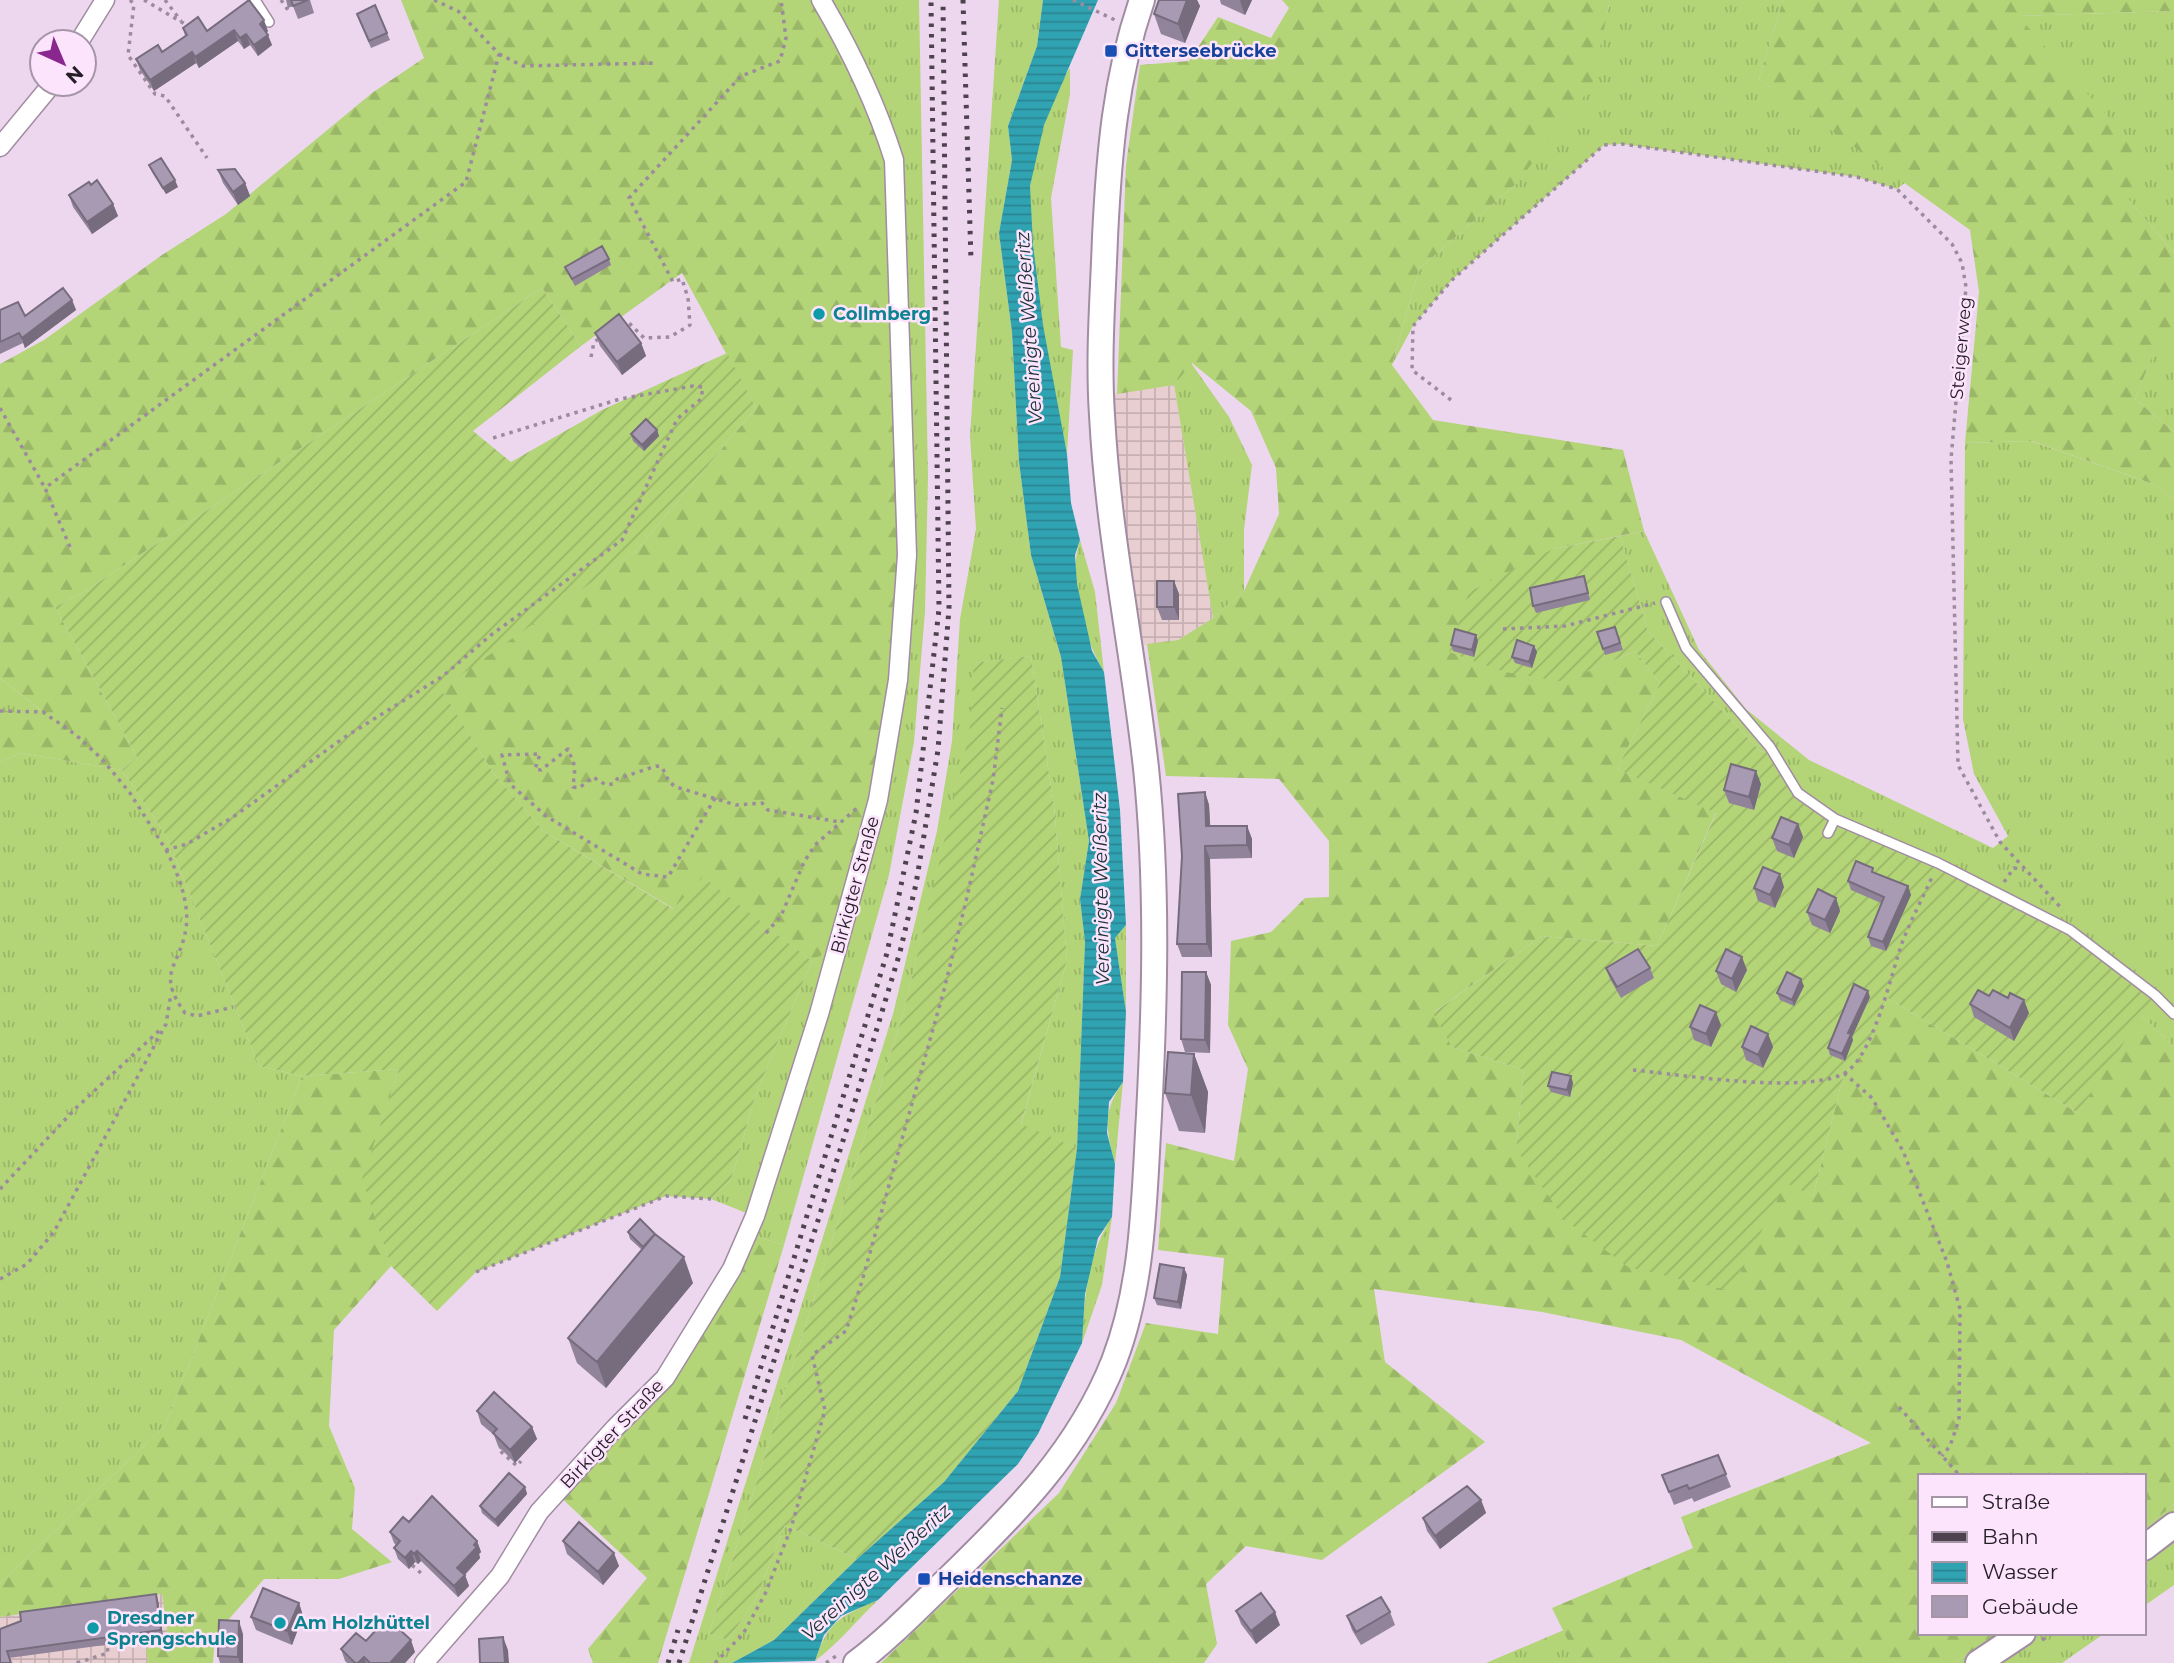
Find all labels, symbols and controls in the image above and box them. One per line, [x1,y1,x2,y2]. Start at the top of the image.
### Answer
north arrow [28,28,98,98]
place label: Gitterseebrücke [1125,40,1277,62]
marker: Gitterseebrücke [1103,43,1119,59]
text: N [61,61,88,88]
water label: Vereinigte Weißeritz [1011,231,1047,425]
street label: Steigerweg [1946,296,1976,400]
place label: Collmberg [833,303,931,325]
marker: Collmberg [811,306,827,322]
water label: Vereinigte Weißeritz [1088,792,1114,986]
street label: Birkigter Straße [826,814,884,956]
street label: Birkigter Straße [556,1375,668,1493]
legend [1918,1474,2146,1635]
text: Straße [1982,1489,2050,1514]
water label: Vereinigte Weißeritz [797,1499,956,1645]
text: Bahn [1982,1524,2039,1549]
text: Wasser [1982,1559,2058,1584]
place label: Heidenschanze [938,1568,1083,1590]
marker: Heidenschanze [916,1571,932,1587]
text: Gebäude [1982,1594,2079,1619]
place label: Dresdner Sprengschule [107,1607,237,1650]
place label: Am Holzhüttel [293,1612,430,1634]
marker: Am Holzhüttel [272,1615,288,1631]
marker: Dresdner Sprengschule [85,1620,101,1636]

